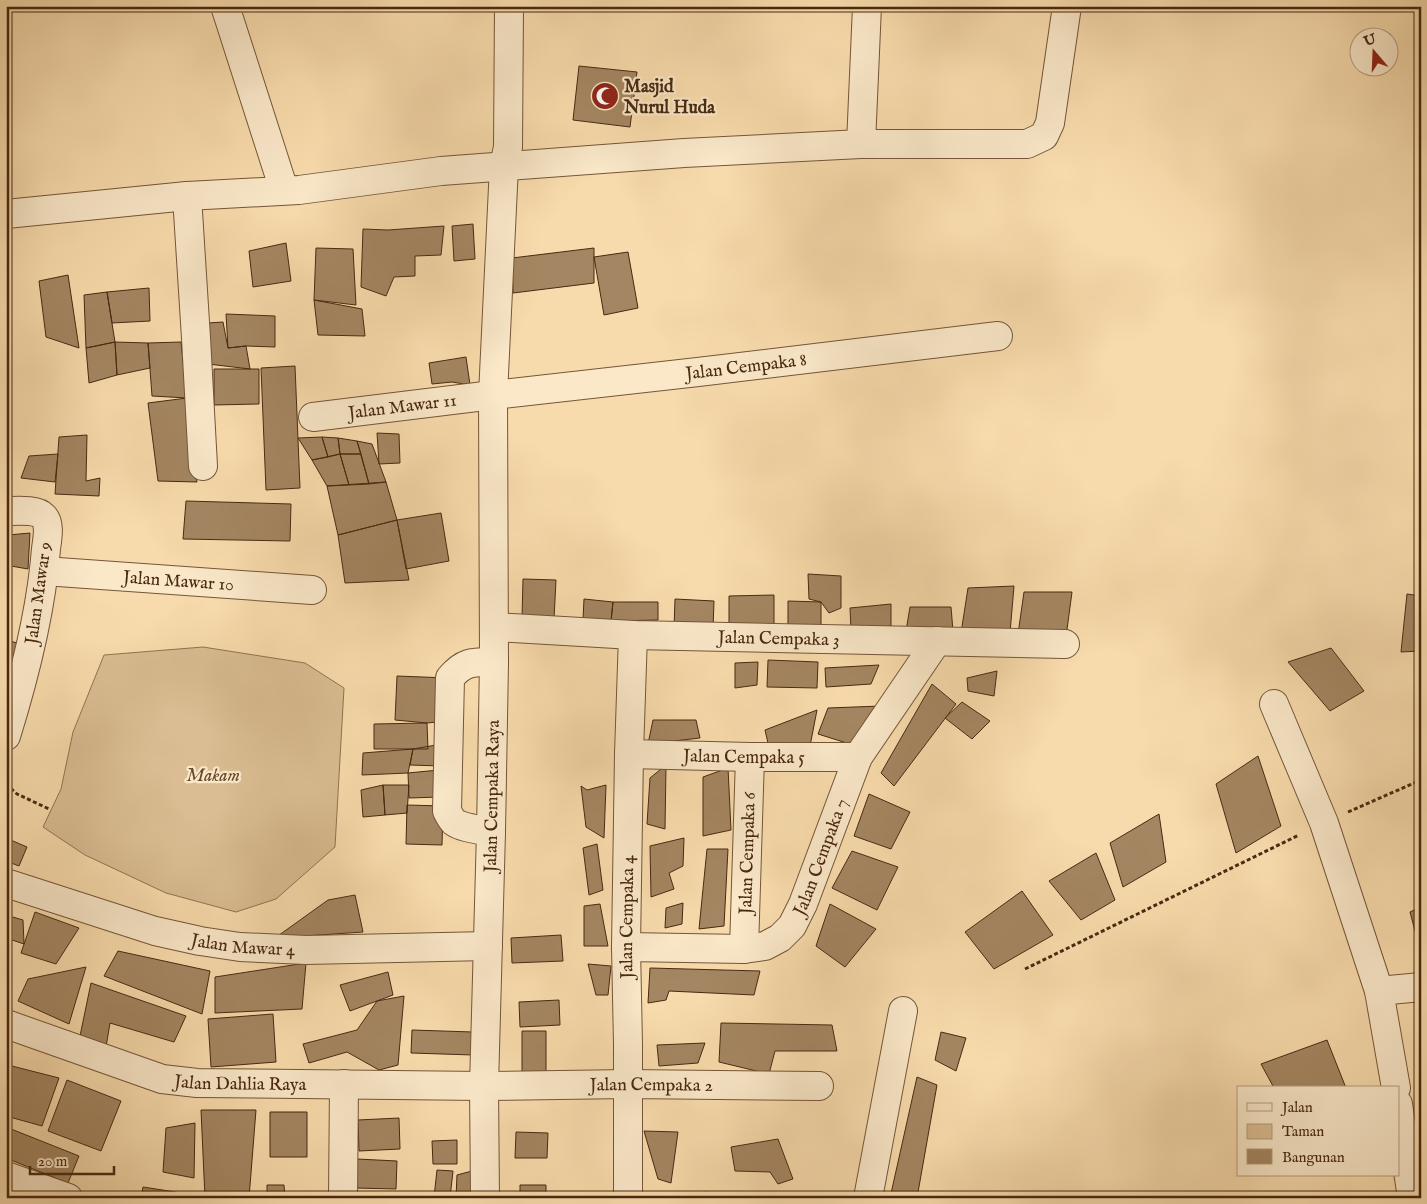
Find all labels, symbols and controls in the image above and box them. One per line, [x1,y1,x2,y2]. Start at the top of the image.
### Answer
north arrow [1350,28,1400,78]
text: U [1361,30,1380,51]
place label: Masjid Nurul Huda [623,76,716,120]
mosque icon: Masjid Nurul Huda [590,81,620,111]
street label: Jalan Cempaka 8 [682,349,808,387]
street label: Jalan Mawar 11 [345,390,458,426]
street label: Jalan Mawar 9 [21,540,58,648]
street label: Jalan Mawar 10 [120,567,235,597]
street label: Jalan Cempaka 3 [716,627,840,652]
street label: Jalan Cempaka Raya [480,719,506,875]
street label: Jalan Cempaka 5 [681,745,805,770]
park label: Makam [186,765,240,788]
street label: Jalan Cempaka 6 [735,791,762,917]
street label: Jalan Cempaka 7 [788,796,854,922]
street label: Jalan Cempaka 4 [616,855,640,981]
street label: Jalan Mawar 4 [187,929,296,962]
street label: Jalan Dahlia Raya [171,1070,307,1097]
street label: Jalan Cempaka 2 [588,1074,713,1098]
legend [1237,1086,1400,1176]
text: Jalan [1280,1098,1313,1117]
text: Taman [1282,1122,1324,1141]
scale bar [30,1144,114,1176]
text: Bangunan [1282,1148,1345,1167]
text: 20 m [38,1152,68,1171]

